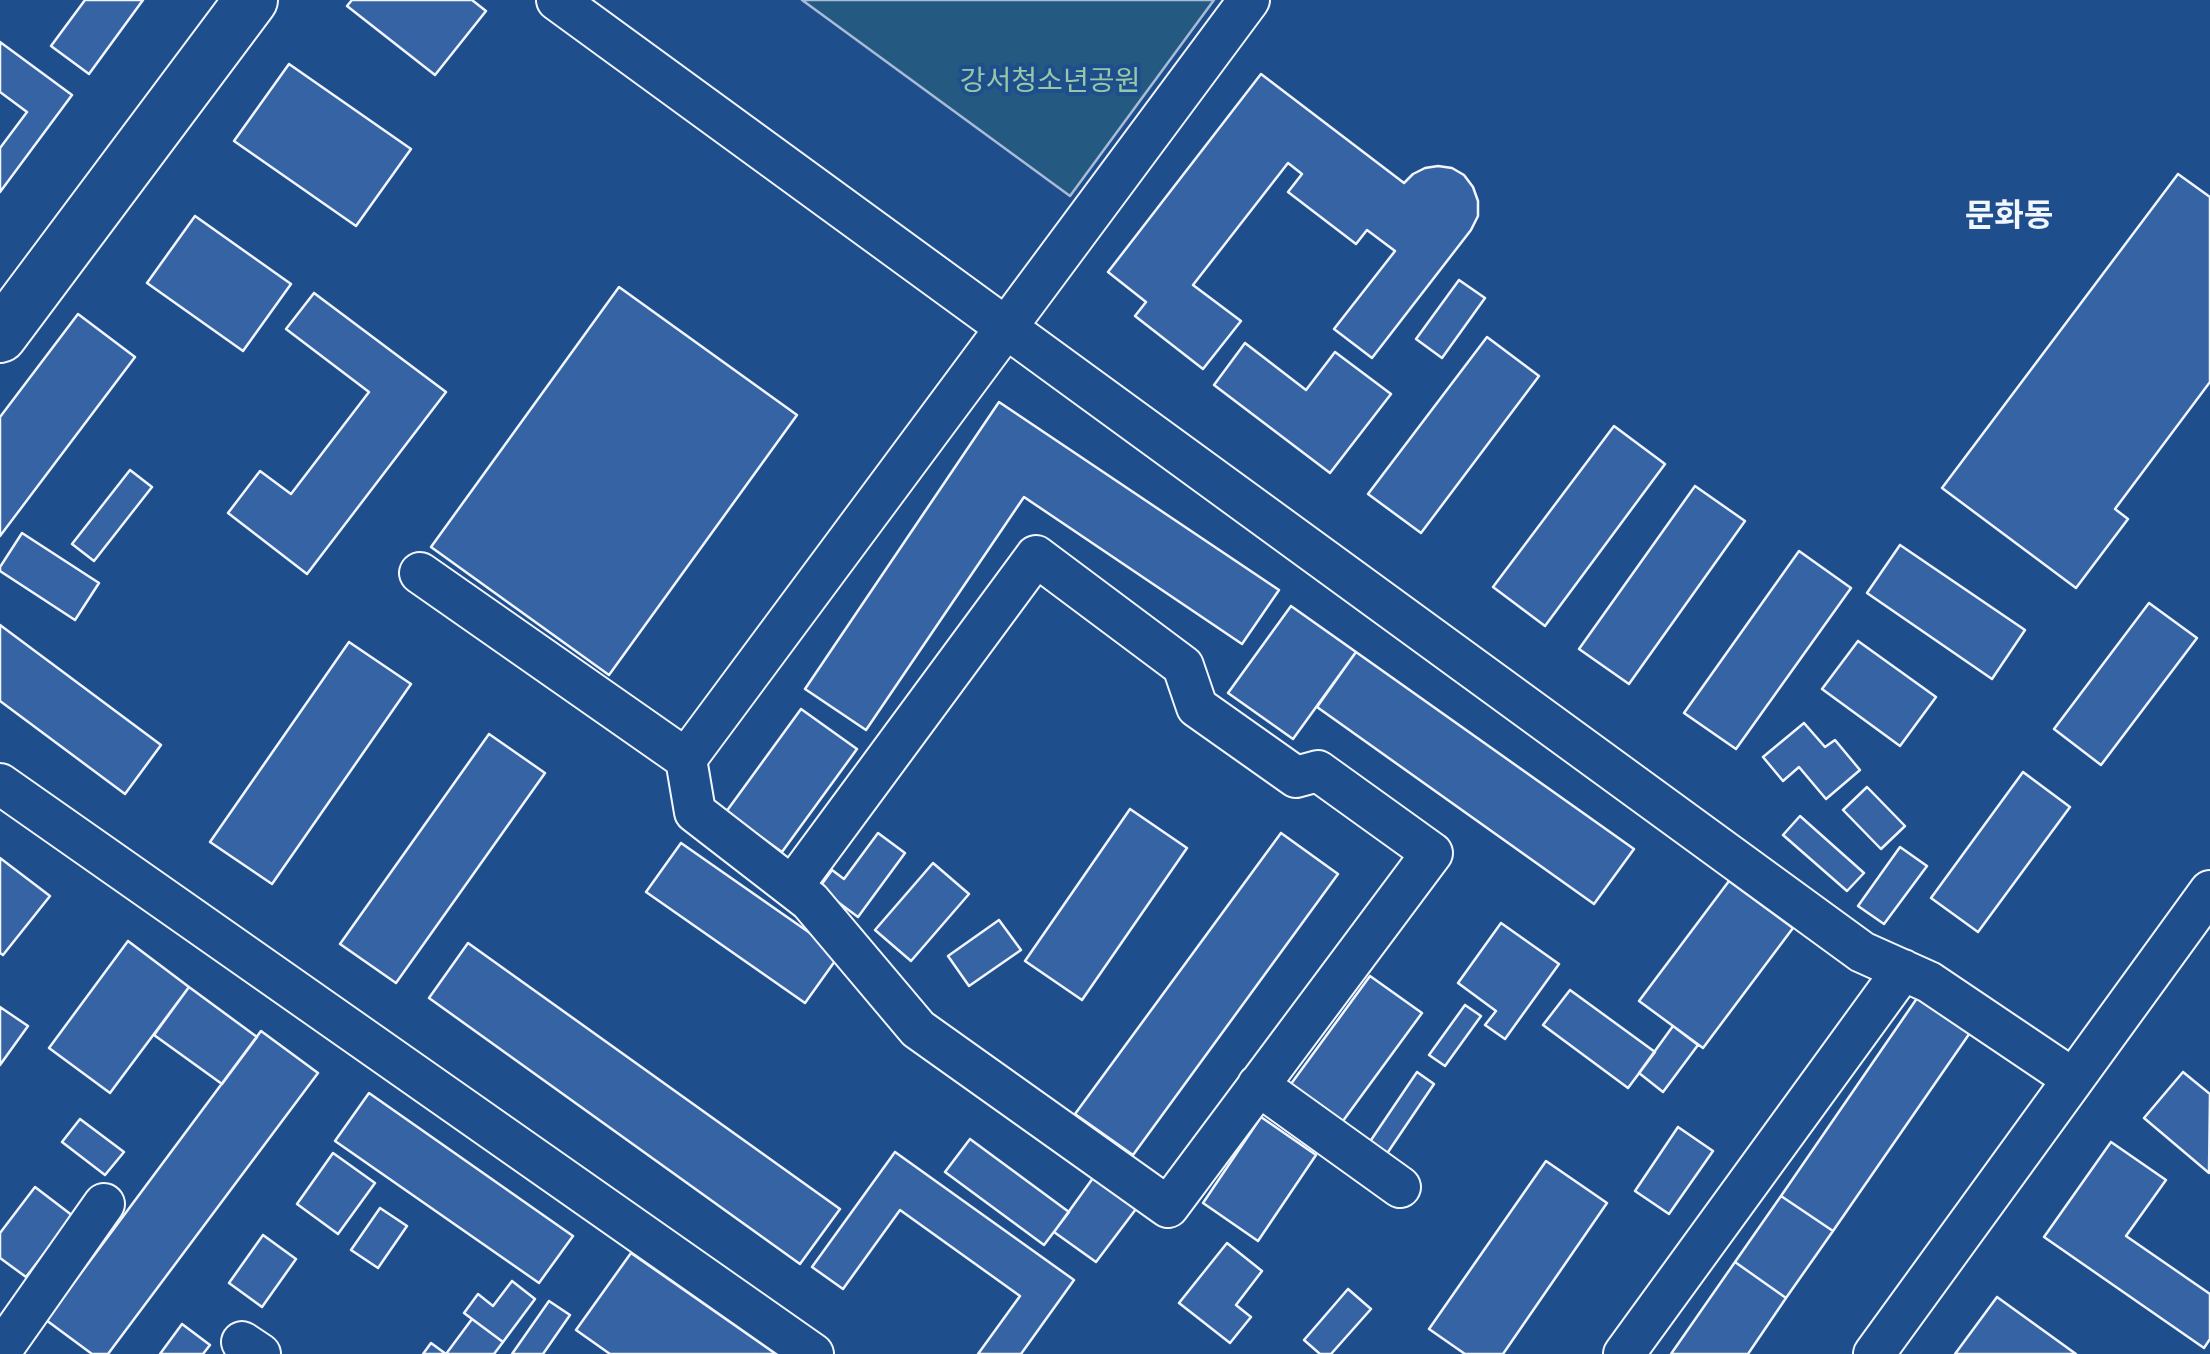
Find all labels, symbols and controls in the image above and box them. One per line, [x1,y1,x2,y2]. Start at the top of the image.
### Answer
park label: 강서청소년공원 [960,65,1140,99]
district label: 문화동 [1965,198,2053,236]

